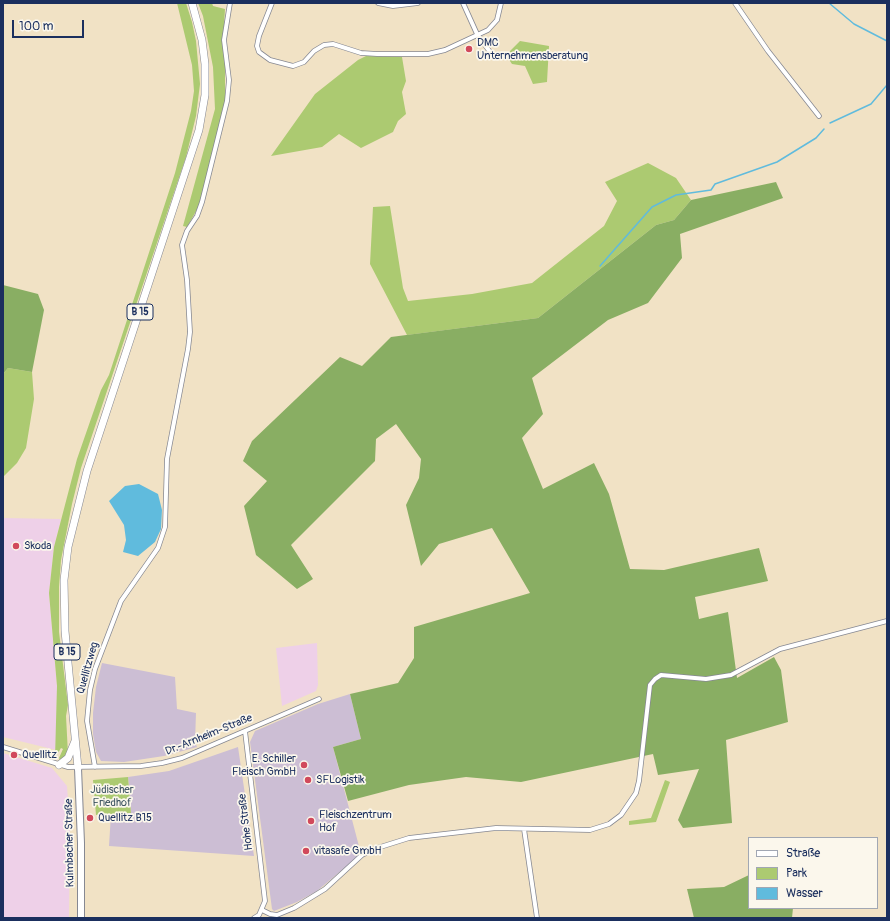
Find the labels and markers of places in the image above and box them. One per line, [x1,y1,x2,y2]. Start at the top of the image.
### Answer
place label: DMC Unternehmensberatung [477,36,588,62]
marker: DMC Unternehmensberatung [464,44,474,54]
place label: Skoda [24,539,51,553]
marker: Skoda [11,541,21,551]
place label: Quellitz [22,748,57,762]
marker: Quellitz [9,750,19,760]
place label: E. Schiller Fleisch GmbH [232,752,296,778]
marker: E. Schiller Fleisch GmbH [299,760,309,770]
place label: SFLogistik [316,773,365,787]
marker: SFLogistik [303,775,313,785]
place label: Fleischzentrum Hof [319,808,392,834]
place label: Quellitz B15 [98,811,152,825]
marker: Quellitz B15 [85,813,95,823]
marker: Fleischzentrum Hof [306,816,316,826]
place label: vitasafe GmbH [314,844,382,858]
marker: vitasafe GmbH [301,846,311,856]

